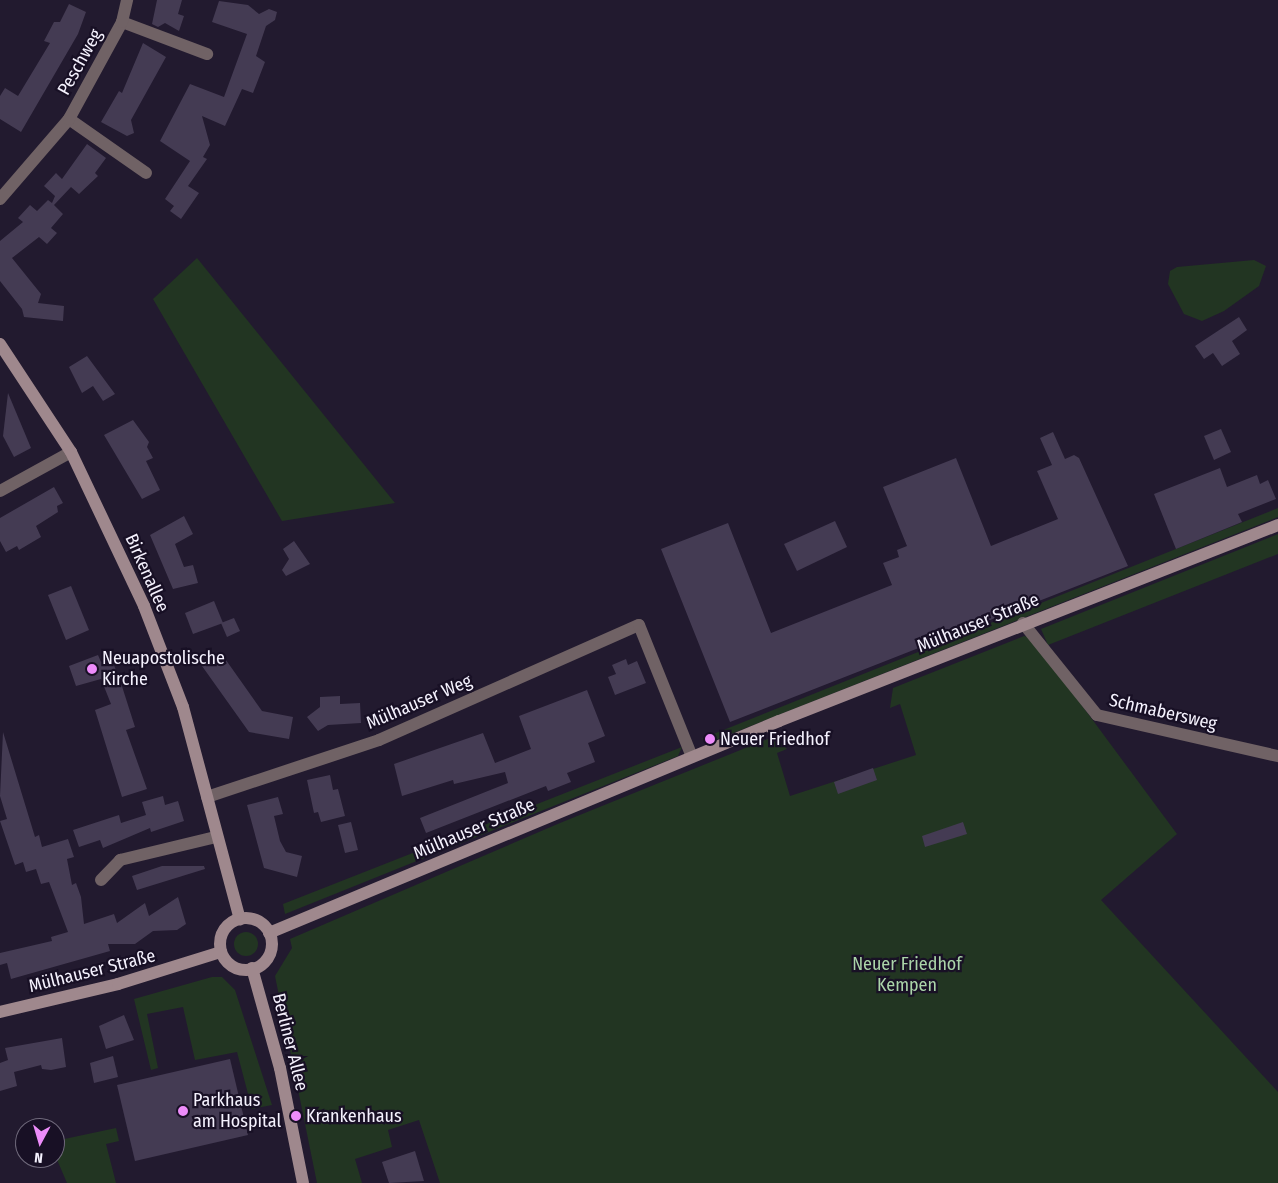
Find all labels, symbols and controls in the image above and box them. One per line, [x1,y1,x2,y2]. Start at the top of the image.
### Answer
street label: Peschweg [53,25,107,99]
street label: Birkenallee [120,531,174,615]
street label: Mülhauser Straße [914,589,1042,657]
place label: Neuapostolische Kirche [102,648,225,691]
marker: Neuapostolische Kirche [86,663,98,675]
street label: Mülhauser Weg [363,670,475,734]
street label: Schmabersweg [1107,689,1219,735]
place label: Neuer Friedhof [720,728,830,750]
marker: Neuer Friedhof [704,733,716,745]
street label: Mülhauser Straße [410,794,538,864]
street label: Mülhauser Straße [26,945,158,997]
park label: Neuer Friedhof Kempen [852,954,962,996]
street label: Berliner Allee [267,991,313,1093]
place label: Parkhaus am Hospital [193,1090,281,1132]
marker: Parkhaus am Hospital [177,1105,189,1117]
place label: Krankenhaus [306,1105,402,1127]
marker: Krankenhaus [290,1110,302,1122]
north arrow [15,1118,65,1168]
text: N [33,1149,44,1166]

